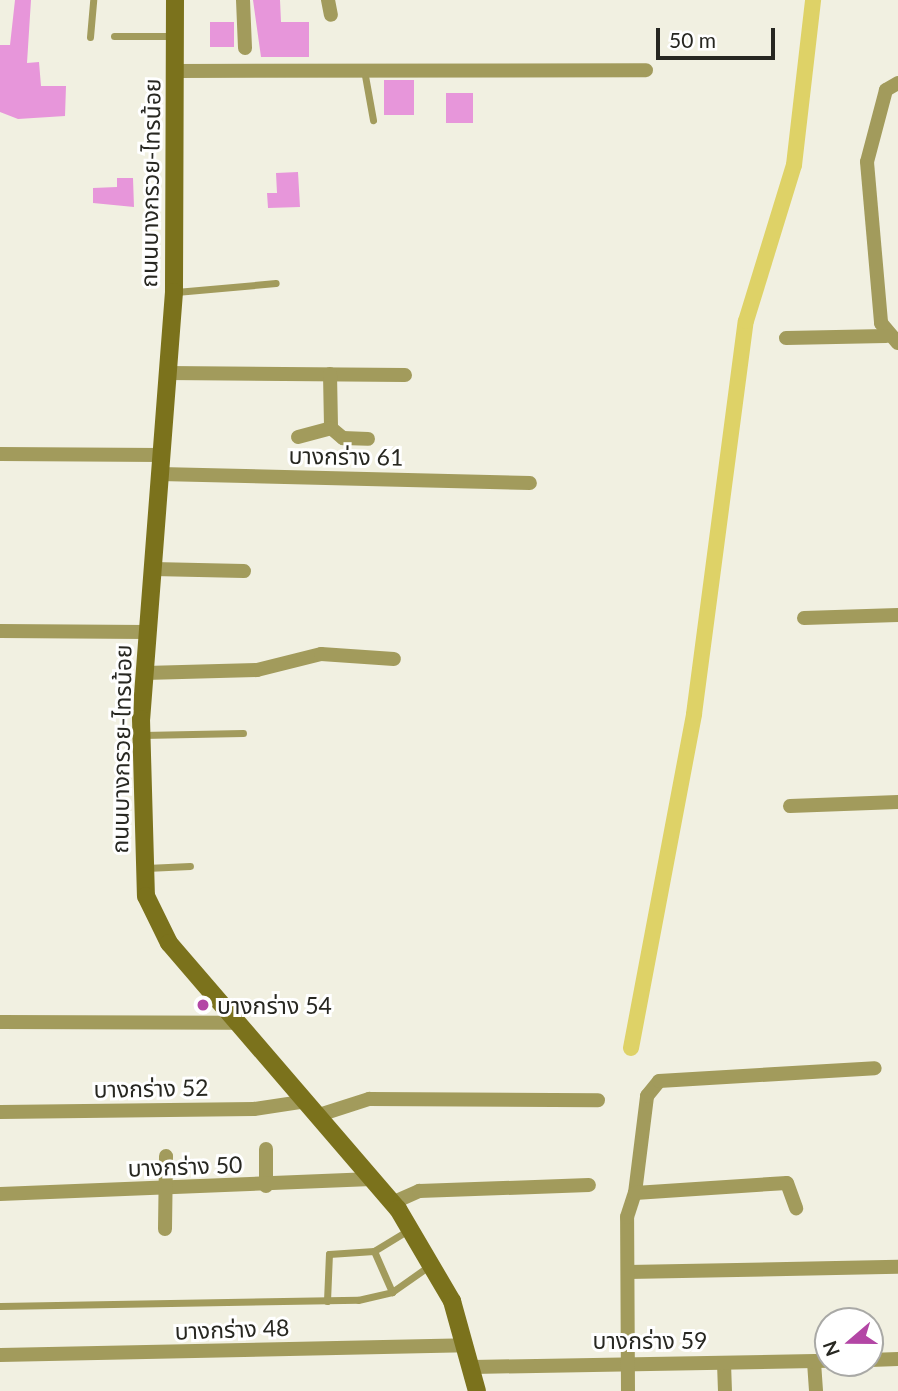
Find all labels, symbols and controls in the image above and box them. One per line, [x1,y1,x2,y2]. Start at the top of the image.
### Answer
scale bar [660,14,779,58]
text: 50 m [669,27,716,52]
street label: ถนนบางกรวย-ไทรน้อย [134,78,166,288]
street label: บางกร่าง 61 [288,441,404,471]
street label: ถนนบางกรวย-ไทรน้อย [105,644,137,854]
place label: บางกร่าง 54 [217,991,332,1019]
marker: บางกร่าง 54 [195,997,211,1013]
street label: บางกร่าง 52 [93,1073,209,1103]
street label: บางกร่าง 50 [127,1150,243,1182]
north arrow [814,1307,884,1377]
street label: บางกร่าง 48 [174,1313,290,1345]
street label: บางกร่าง 59 [593,1326,707,1354]
text: N [817,1338,844,1359]

